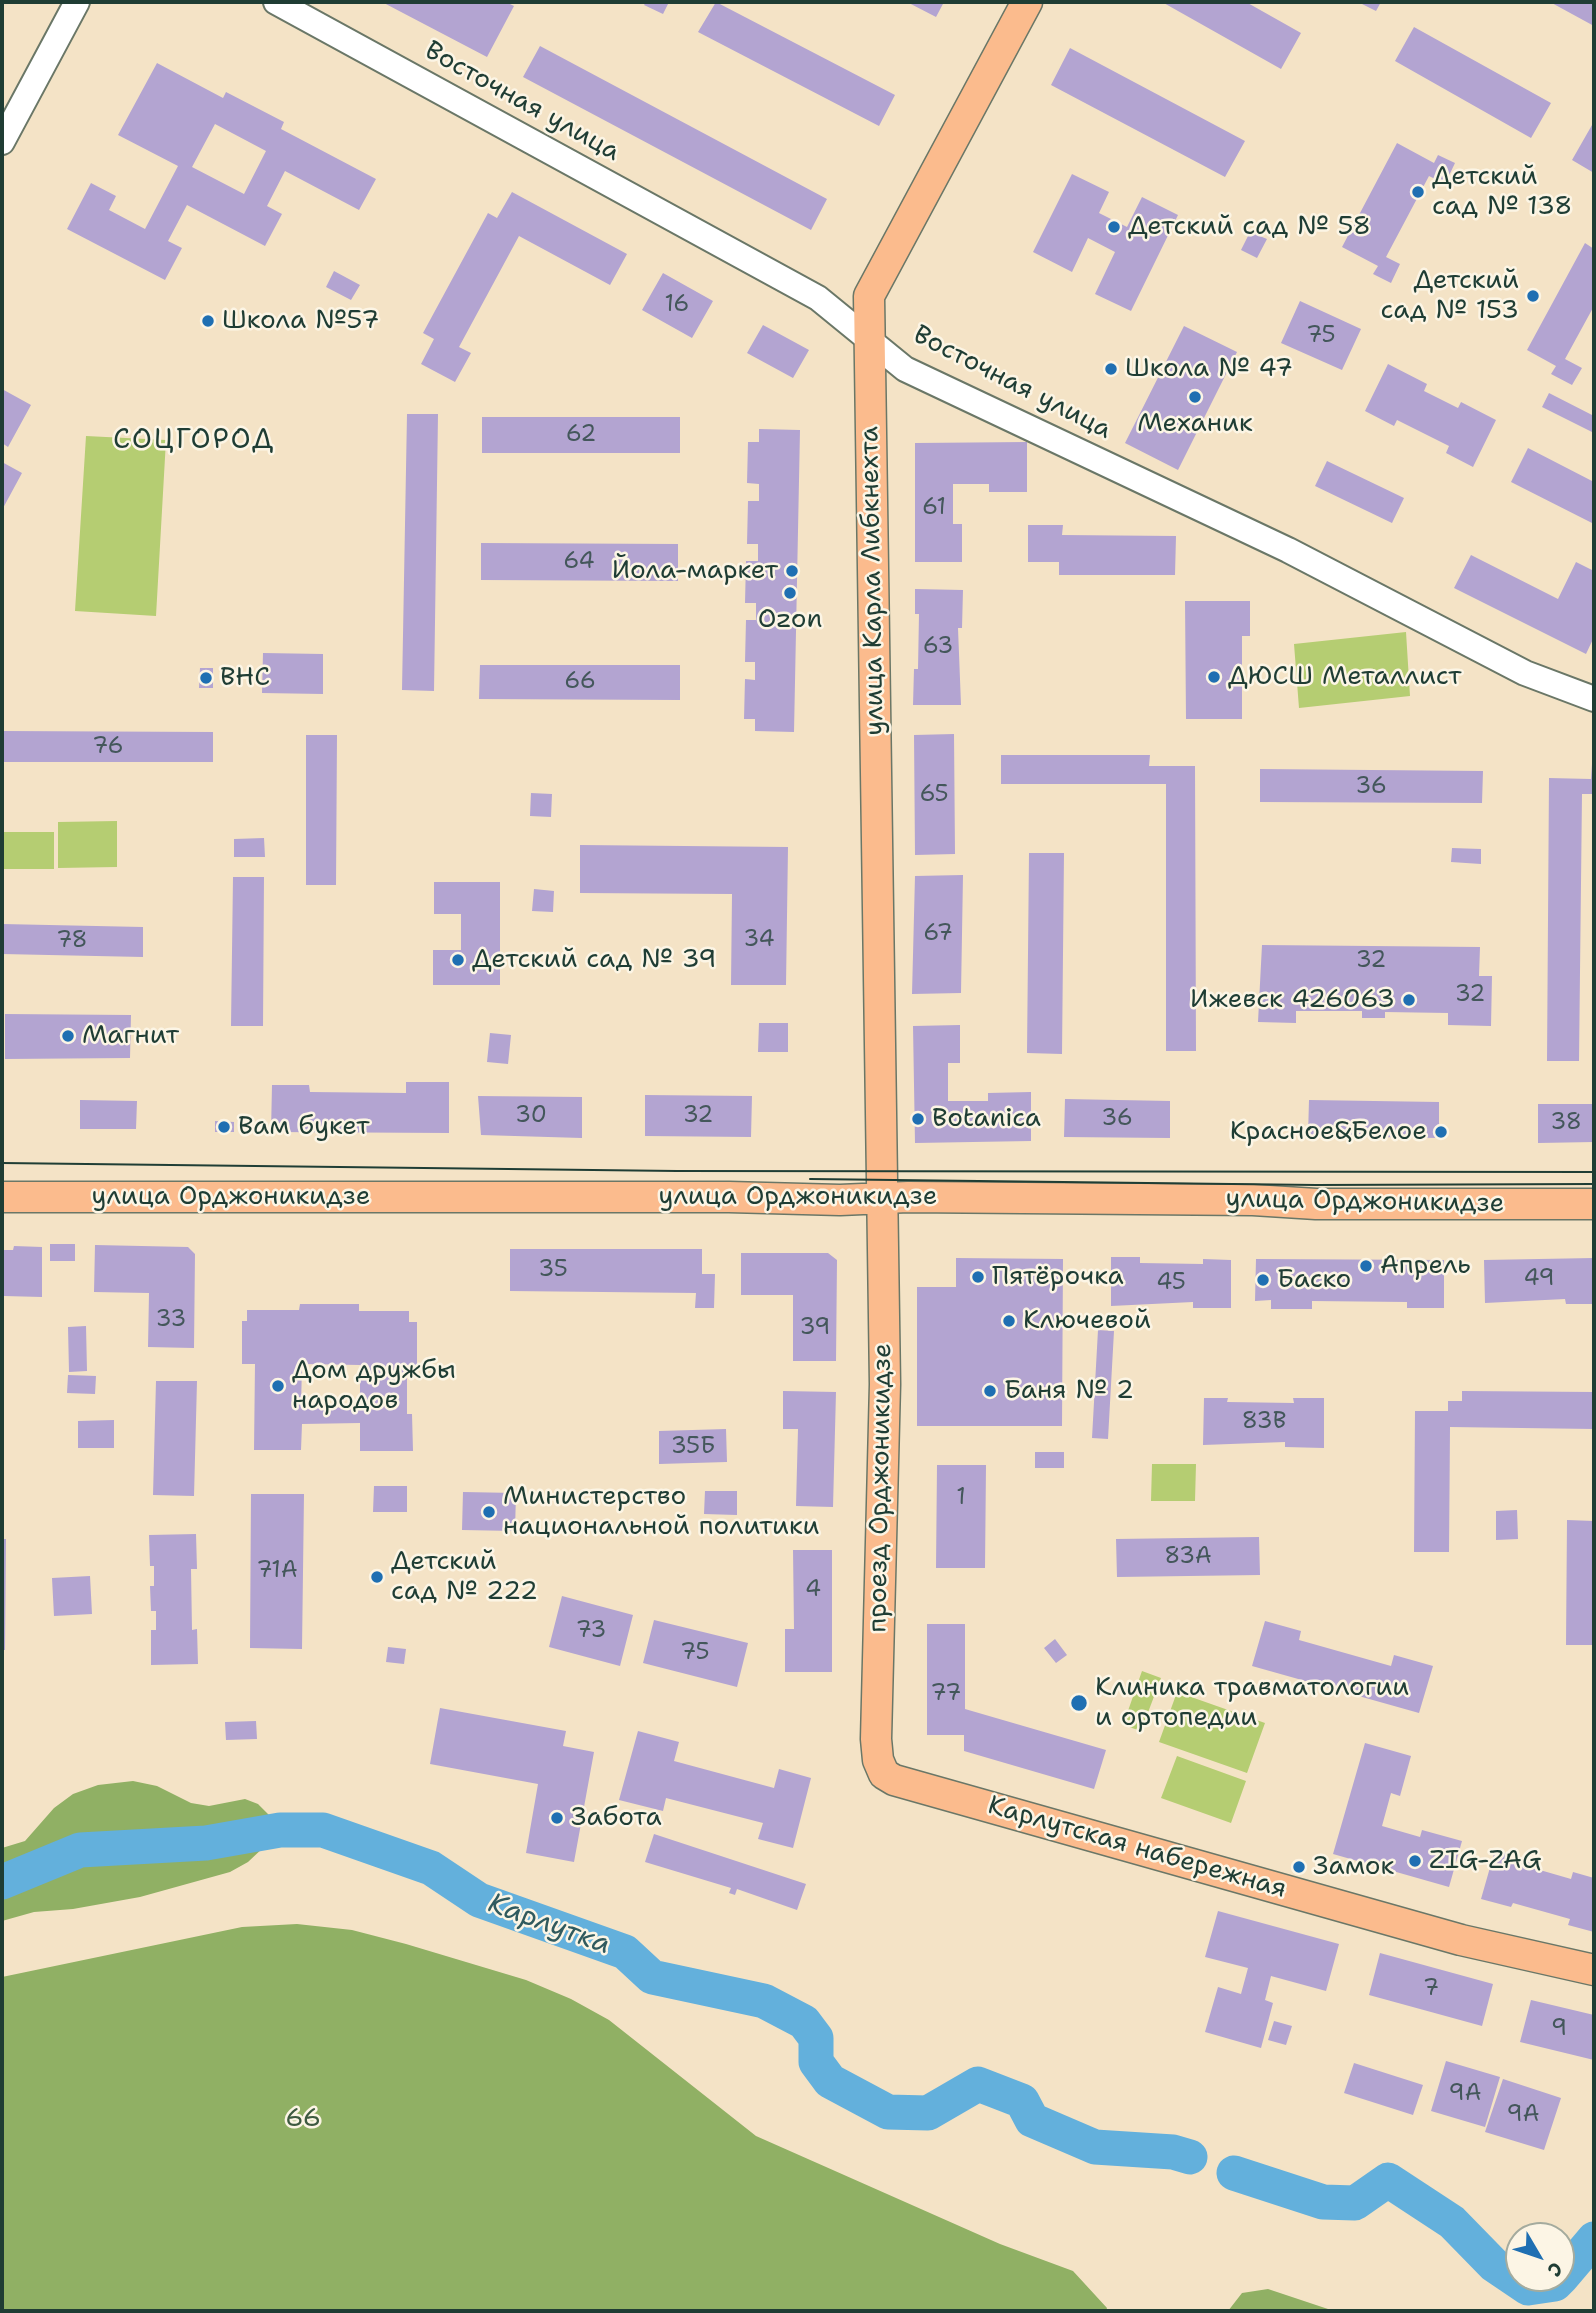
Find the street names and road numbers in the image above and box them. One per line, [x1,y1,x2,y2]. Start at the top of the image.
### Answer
street label: Восточная улица [419,35,625,169]
street label: Восточная улица [908,320,1116,446]
street label: улица Карла Либкнехта [855,426,891,736]
street label: улица Орджоникидзе [92,1181,370,1213]
street label: улица Орджоникидзе [659,1181,937,1213]
street label: улица Орджоникидзе [1225,1184,1505,1220]
street label: проезд Орджоникидзе [863,1343,899,1633]
street label: Карлутская набережная [984,1790,1290,1906]

